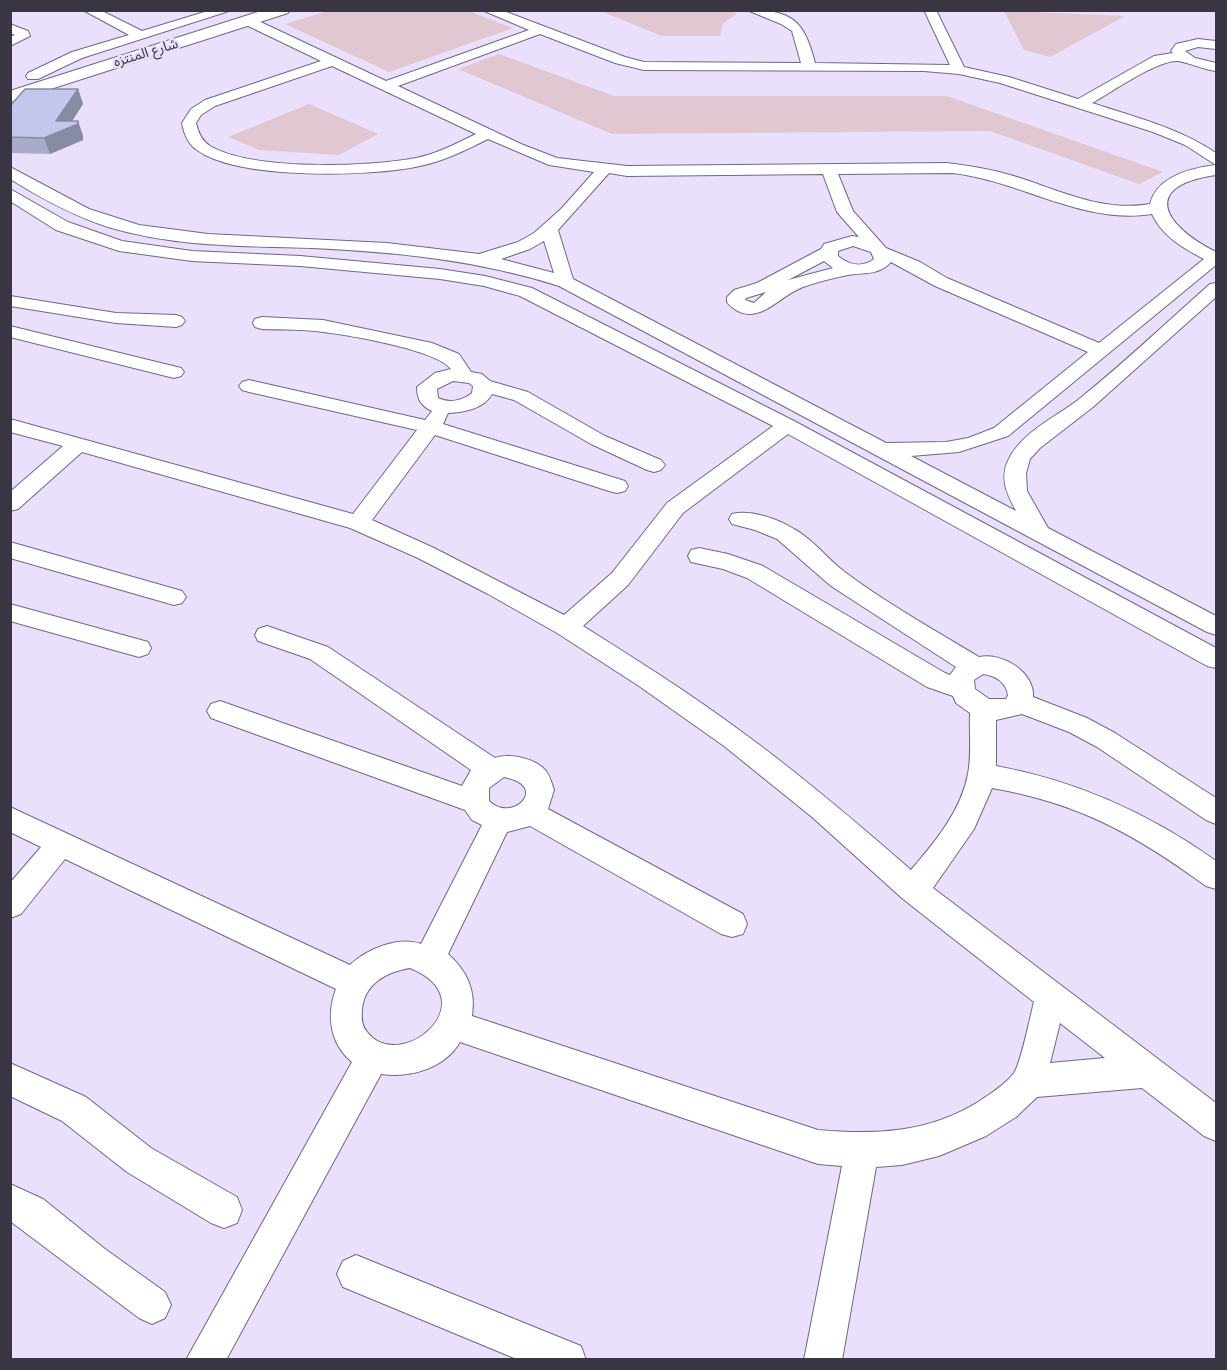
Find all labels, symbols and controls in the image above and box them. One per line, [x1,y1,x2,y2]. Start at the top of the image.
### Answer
street label: شارع المنتزه [112,35,180,71]

